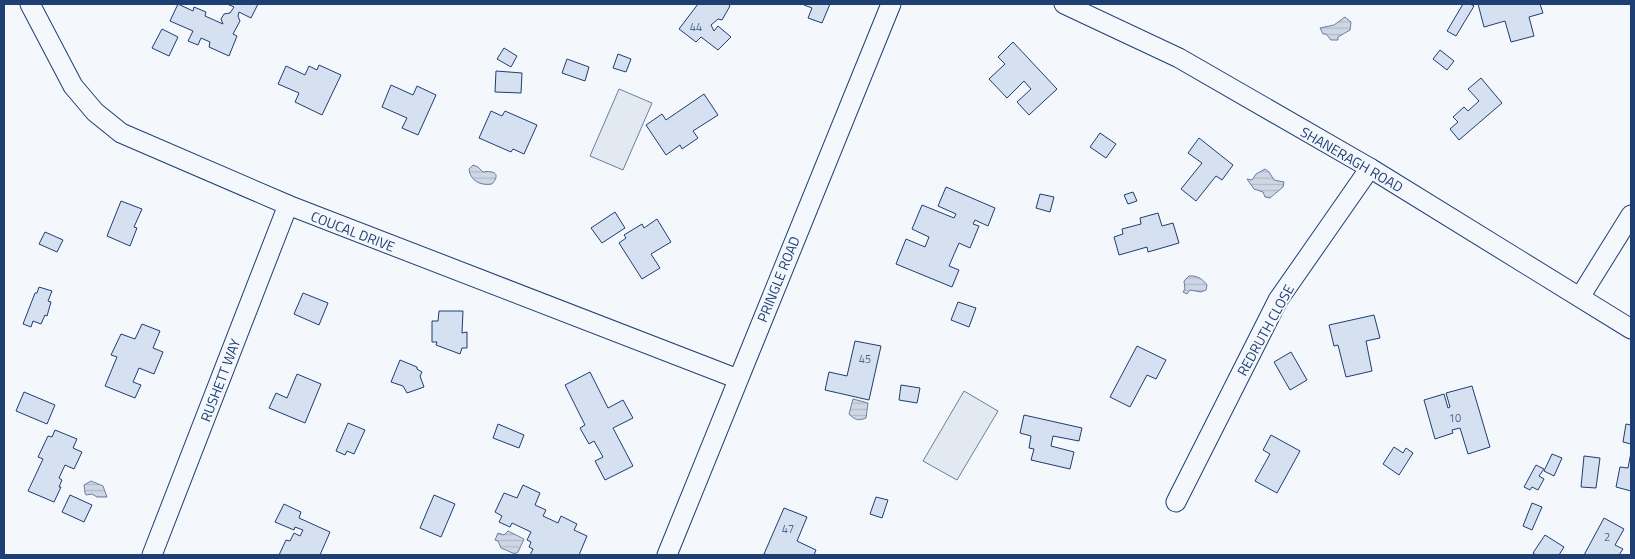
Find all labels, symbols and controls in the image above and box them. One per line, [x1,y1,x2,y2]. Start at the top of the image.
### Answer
house number: 44 [690,19,702,35]
street label: SHANERAGH ROAD [1297,121,1407,197]
street label: COUCAL DRIVE [308,205,398,257]
street label: PRINGLE ROAD [751,233,805,325]
street label: REDRUTH CLOSE [1231,280,1299,379]
street label: RUSHETT WAY [195,335,246,425]
house number: 45 [859,351,871,367]
house number: 10 [1449,410,1461,426]
house number: 47 [782,521,794,537]
house number: 2 [1604,529,1610,545]

